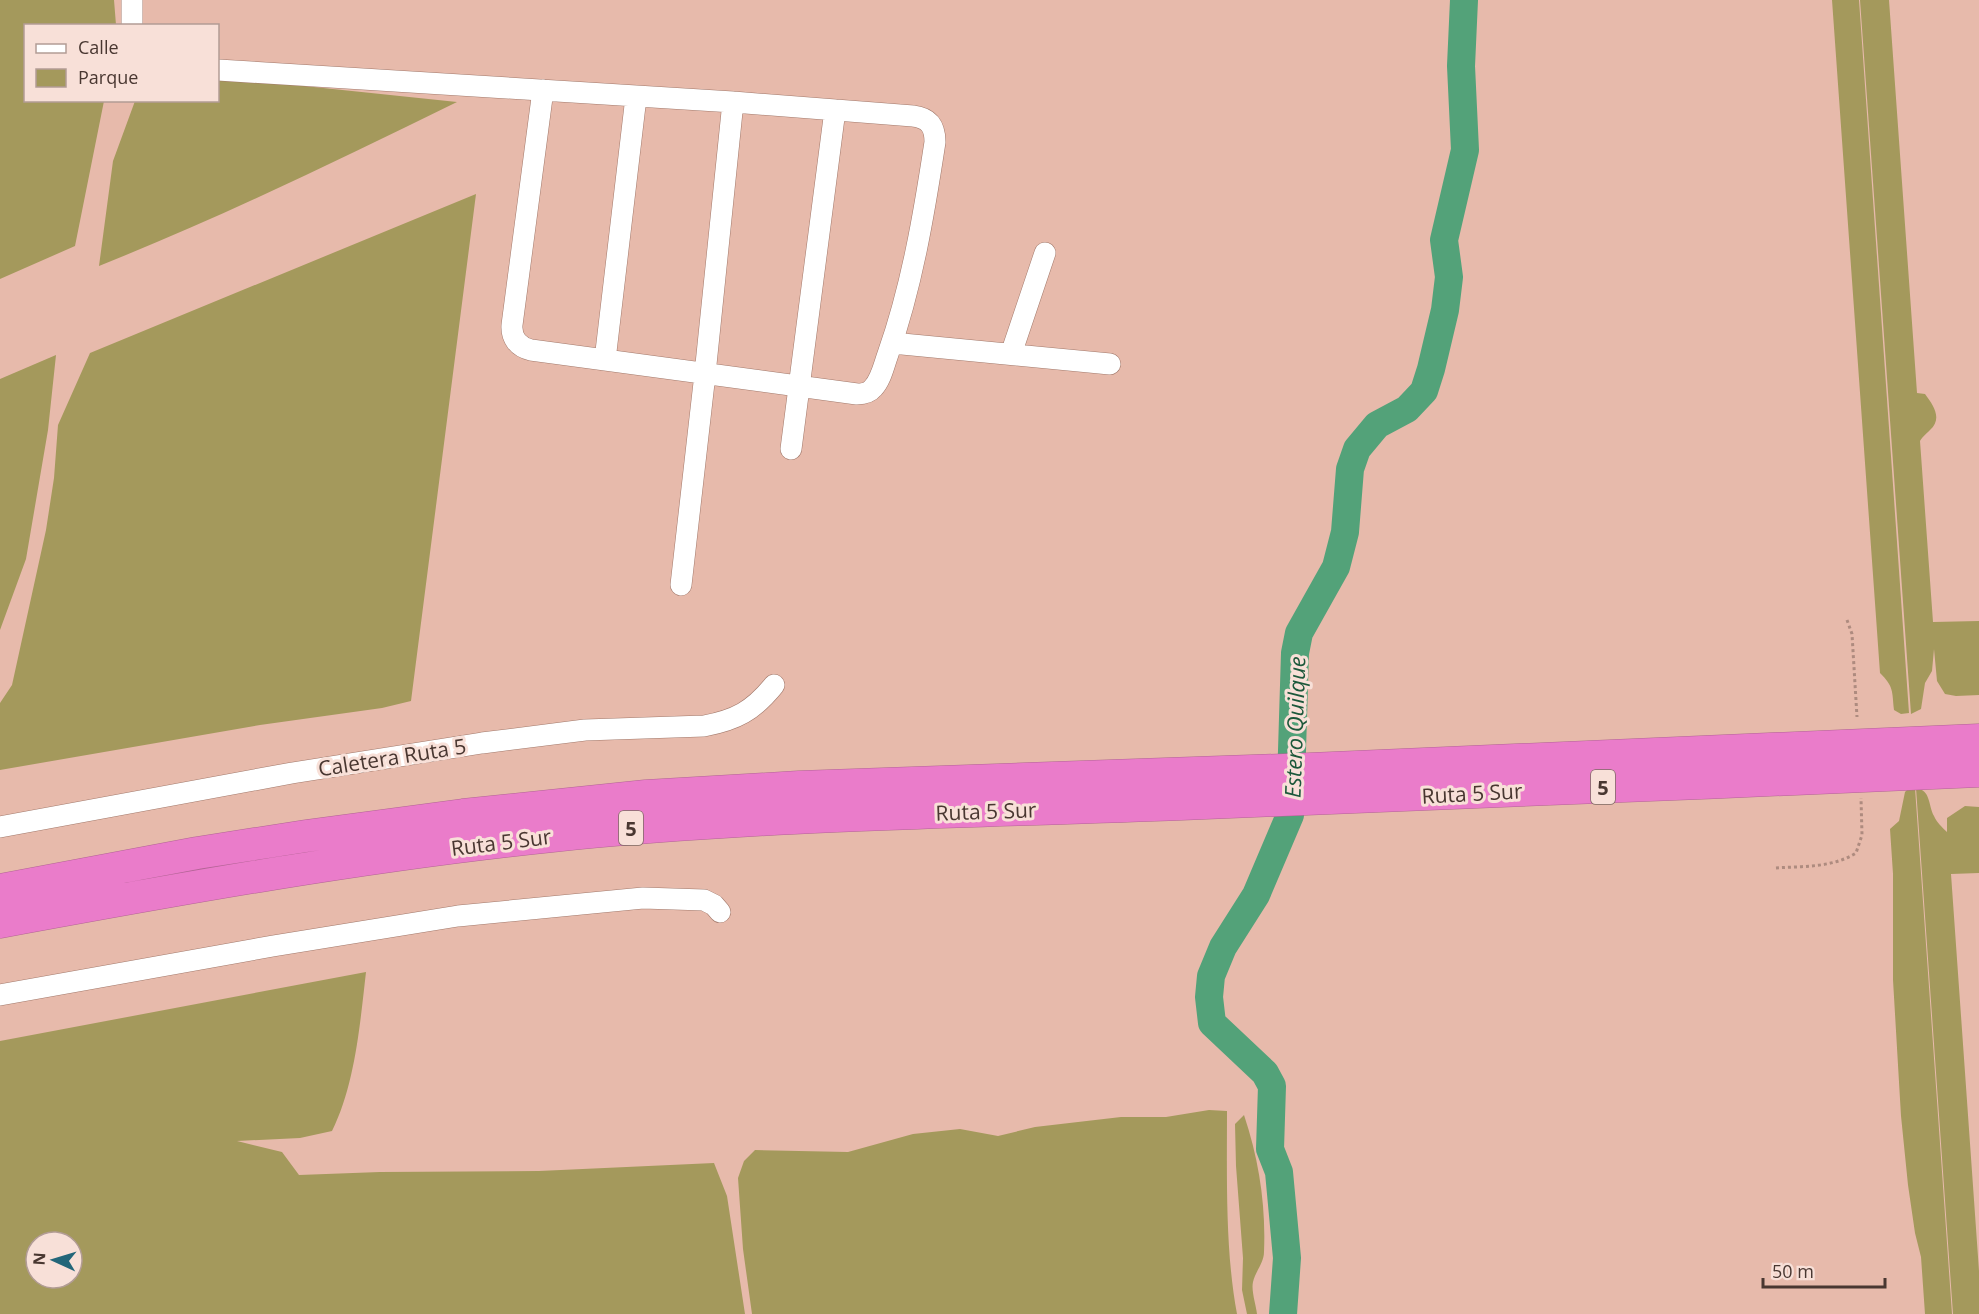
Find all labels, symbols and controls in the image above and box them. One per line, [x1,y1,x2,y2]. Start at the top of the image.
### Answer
legend [24,24,219,102]
text: Calle [78,35,119,59]
text: Parque [78,65,138,89]
water label: Estero Quilque [1277,656,1311,798]
street label: Caletera Ruta 5 [316,731,468,783]
road number: 5 [1591,770,1615,804]
street label: Ruta 5 Sur [1421,776,1524,810]
street label: Ruta 5 Sur [935,795,1037,827]
road number: 5 [619,811,643,845]
street label: Ruta 5 Sur [449,822,553,862]
north arrow [24,1230,84,1290]
scale bar [1763,1251,1884,1289]
text: N [28,1252,50,1266]
text: 50 m [1772,1259,1814,1283]

